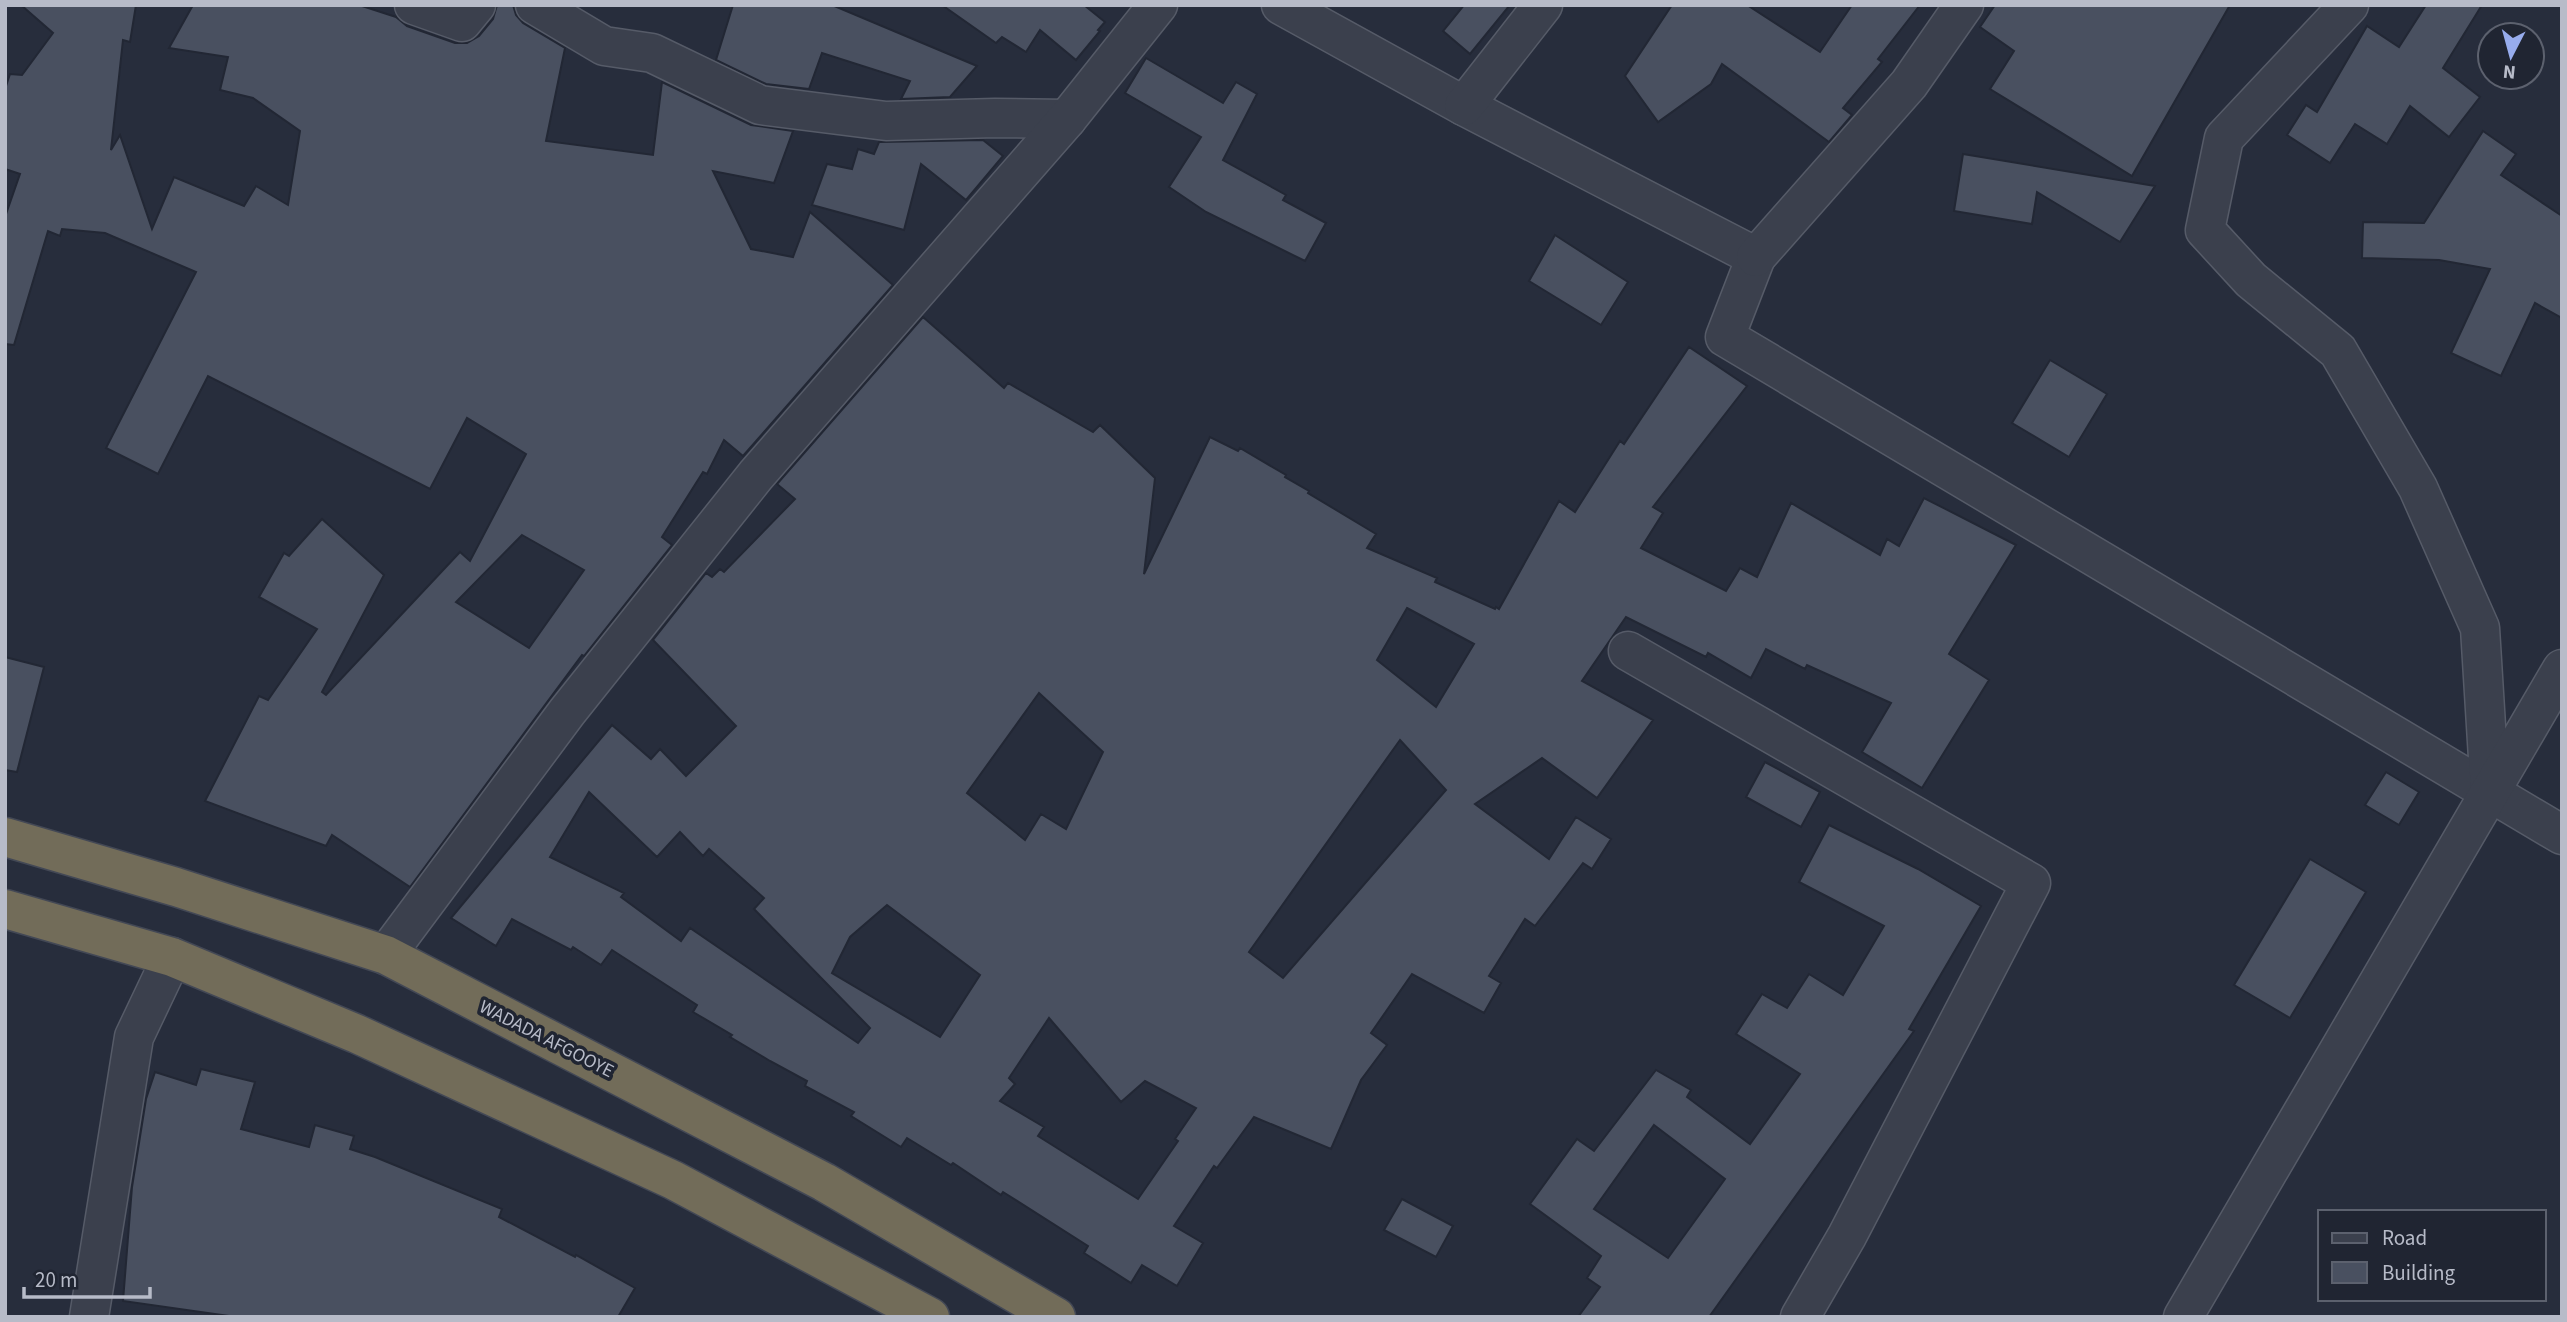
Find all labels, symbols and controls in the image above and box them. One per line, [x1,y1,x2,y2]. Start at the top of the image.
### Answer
north arrow [2476,21,2546,91]
text: N [2502,57,2517,86]
street label: WADADA AFGOOYE [474,994,618,1085]
legend [2318,1210,2546,1301]
text: Road [2382,1223,2427,1253]
scale bar [24,1256,150,1300]
text: Building [2382,1258,2456,1288]
text: 20 m [35,1265,77,1295]

